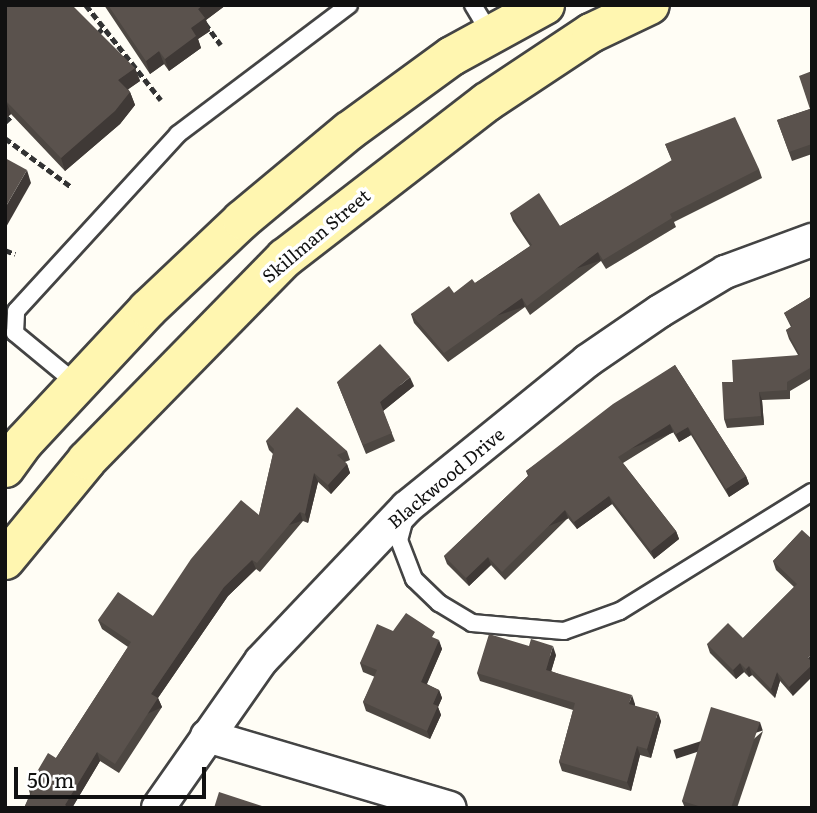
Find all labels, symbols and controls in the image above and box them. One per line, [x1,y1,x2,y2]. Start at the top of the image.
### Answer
street label: Skillman Street [258,185,374,287]
street label: Blackwood Drive [383,423,509,533]
scale bar [18,754,210,798]
text: 50 m [27,763,74,794]

